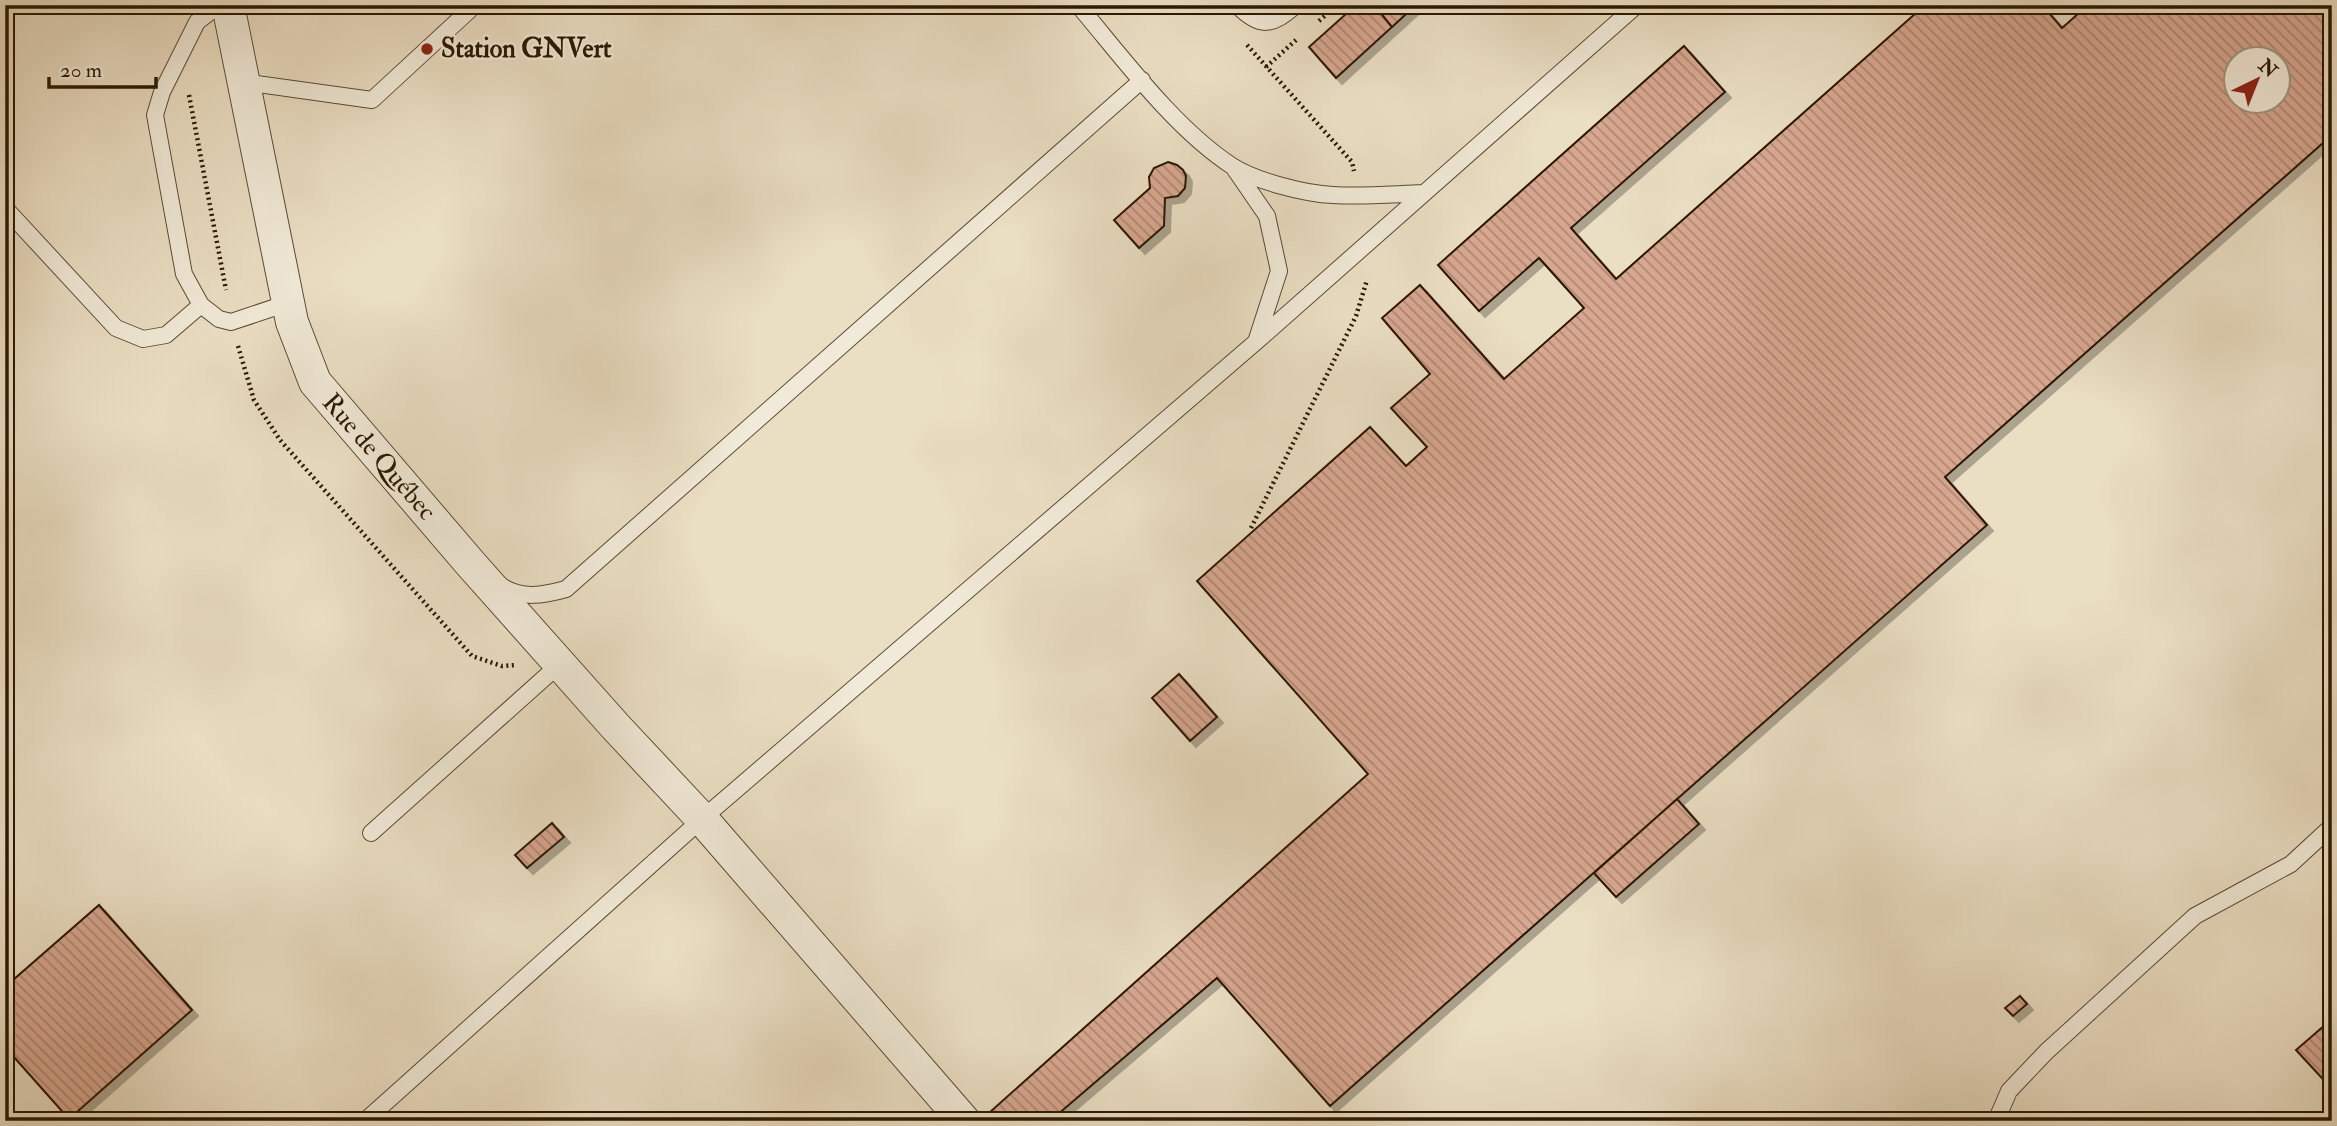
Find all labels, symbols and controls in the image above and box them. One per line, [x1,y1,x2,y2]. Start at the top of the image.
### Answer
place label: Station GNVert [441,33,612,65]
marker: Station GNVert [419,41,435,57]
scale bar [49,46,156,90]
north arrow [2222,46,2292,116]
text: N [2253,53,2283,84]
text: 20 m [60,57,102,84]
street label: Rue de Québec [315,387,443,527]

